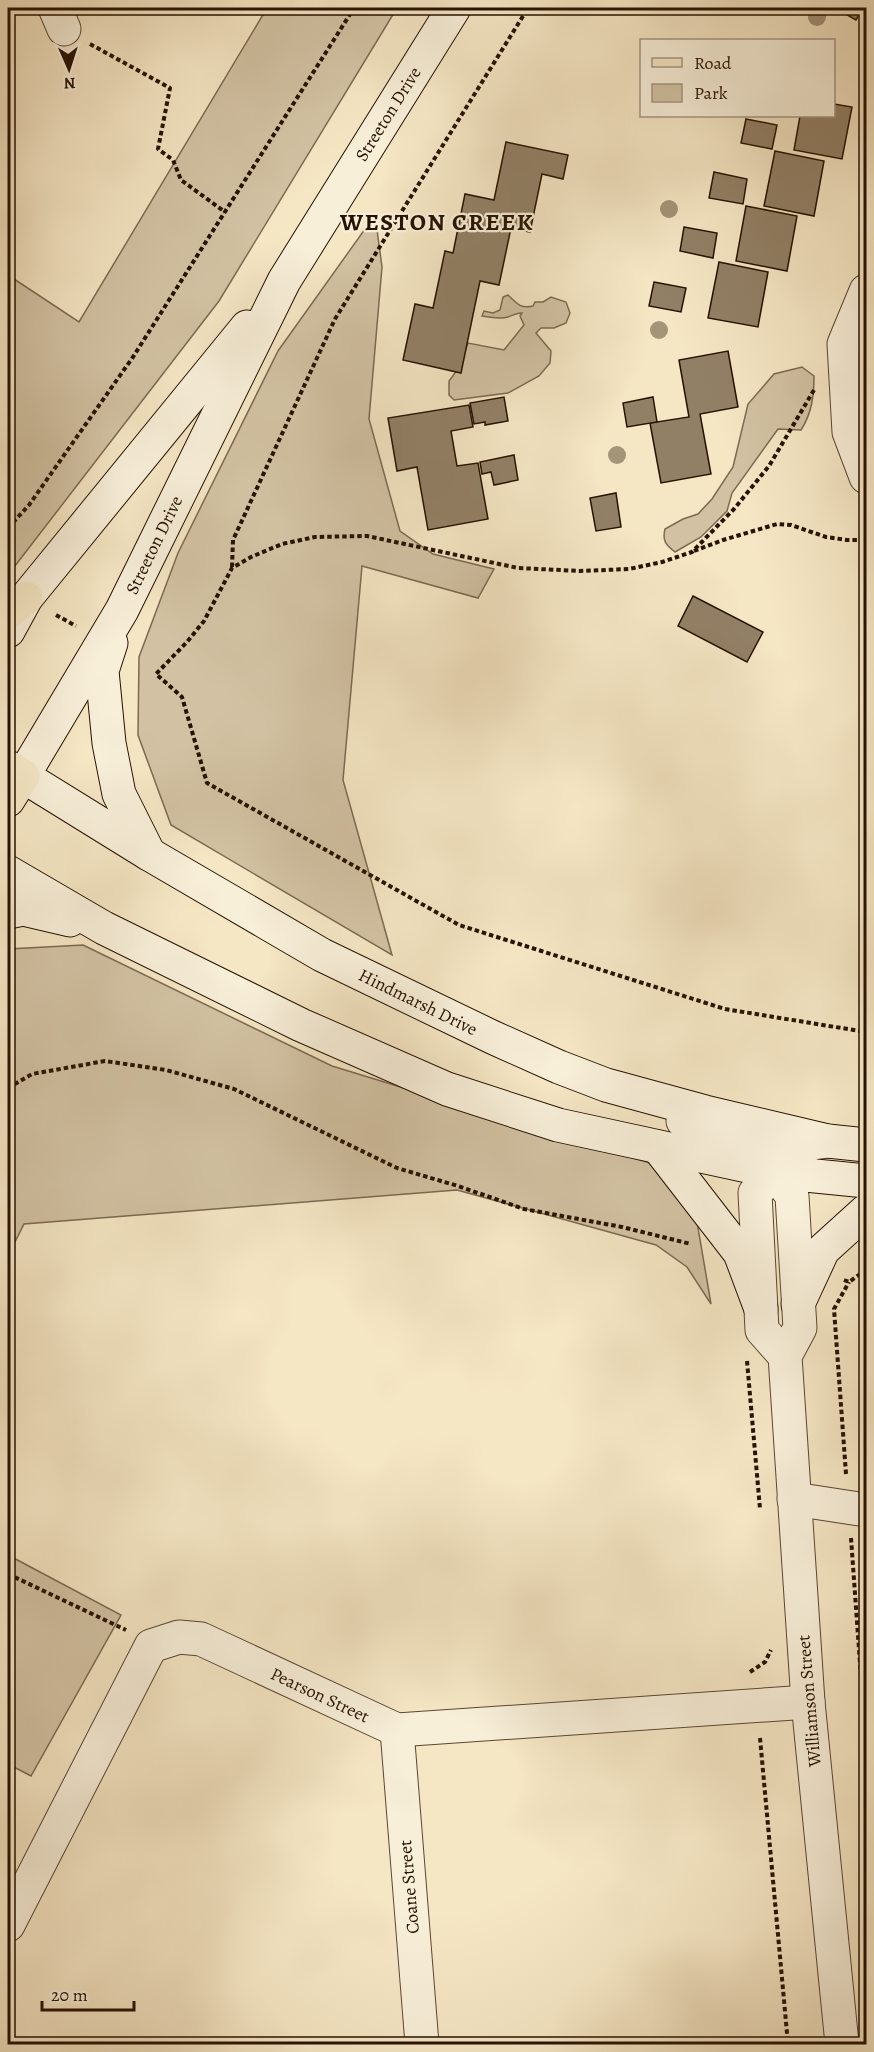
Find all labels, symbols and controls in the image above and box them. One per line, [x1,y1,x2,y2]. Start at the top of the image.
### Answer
north arrow [39,39,99,99]
legend [640,39,835,117]
text: Road [694,51,732,75]
street label: Streeton Drive [349,62,427,166]
text: N [63,72,76,94]
text: Park [694,81,728,105]
district label: WESTON CREEK [339,206,534,238]
street label: Streeton Drive [120,492,188,598]
street label: Hindmarsh Drive [355,963,481,1041]
street label: Williamson Street [791,1634,827,1769]
street label: Pearson Street [267,1662,373,1728]
street label: Coane Street [393,1839,425,1935]
scale bar [42,1974,134,2012]
text: 20 m [51,1983,88,2007]

